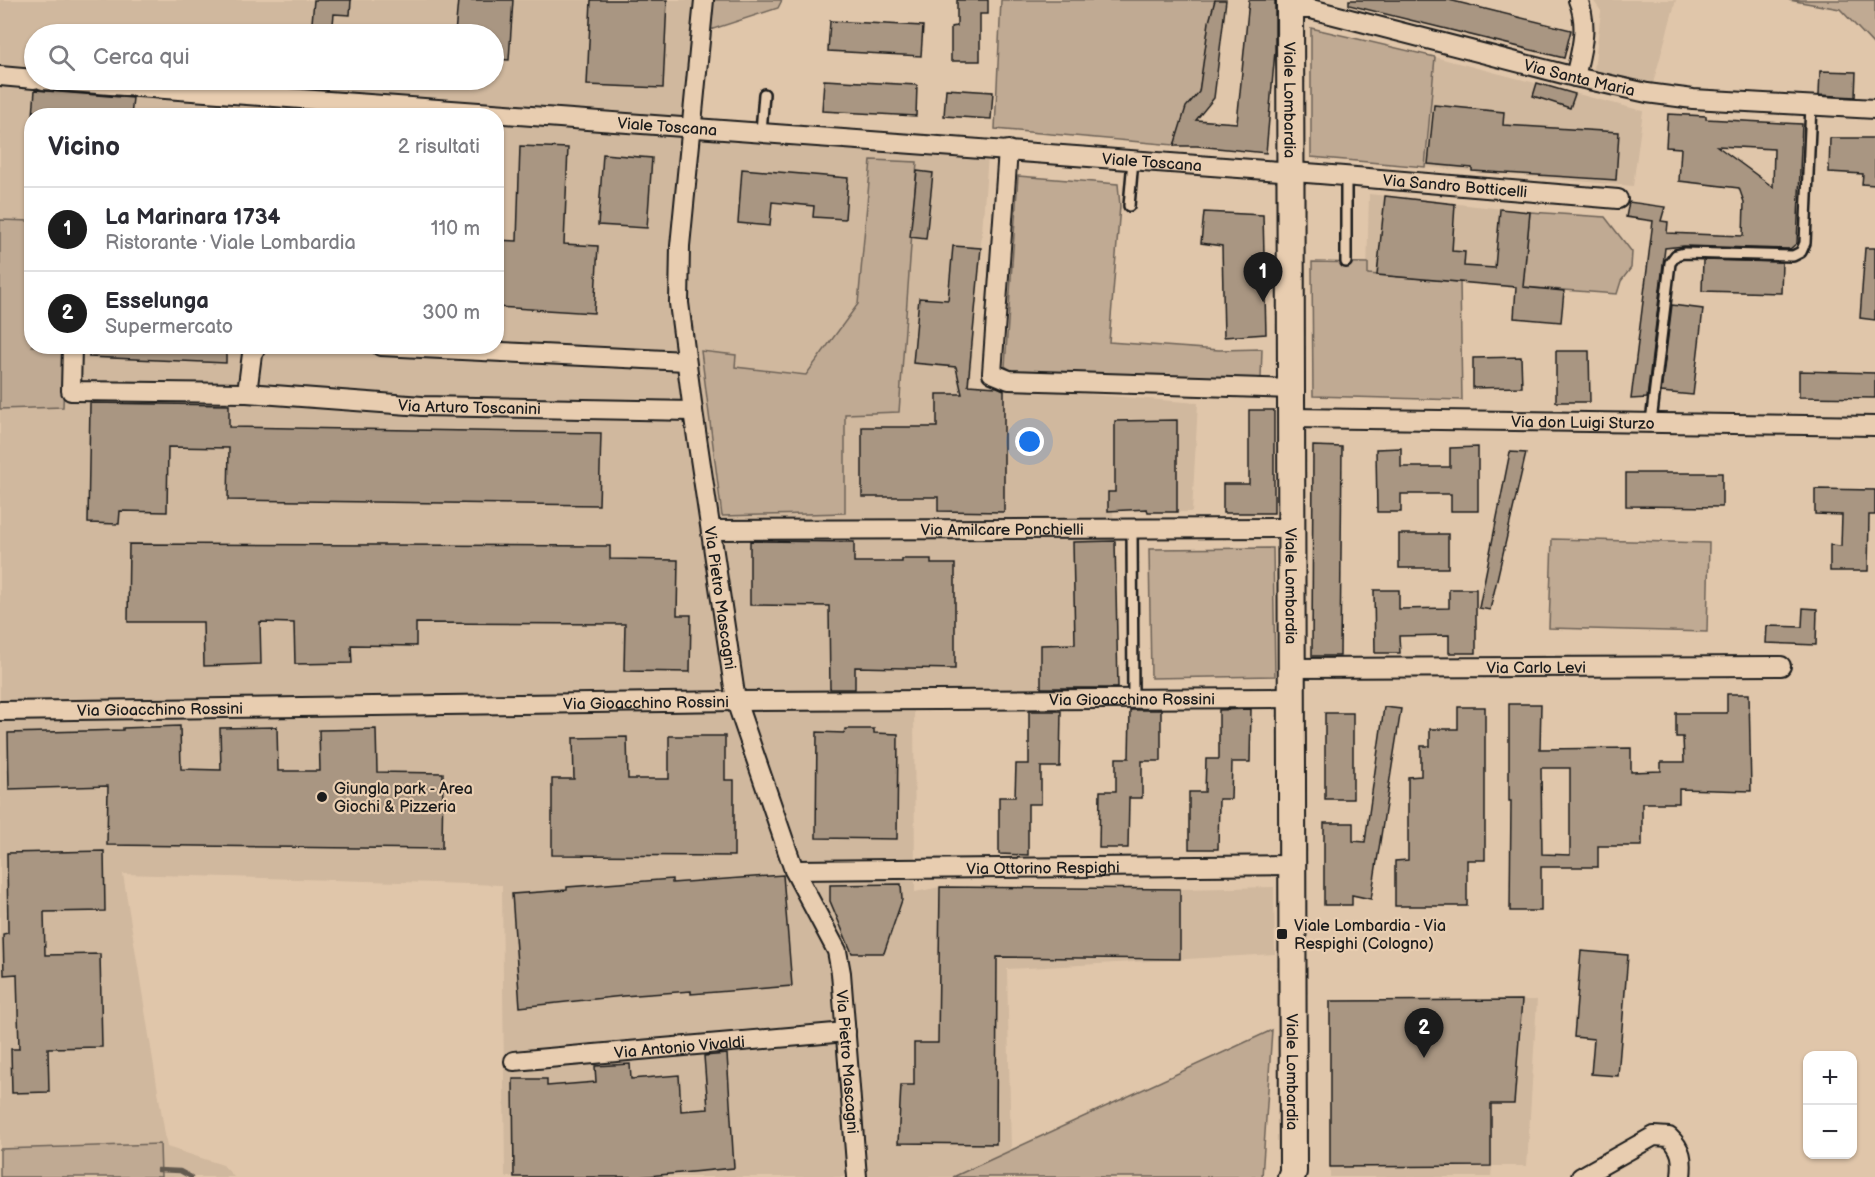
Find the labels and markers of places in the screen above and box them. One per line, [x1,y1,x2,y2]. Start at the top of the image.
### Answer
pin: 1 [1244,252,1282,302]
place label: Giungla park - Area Giochi & Pizzeria [334,780,473,817]
marker: Giungla park - Area Giochi & Pizzeria [315,790,329,804]
place label: Viale Lombardia - Via Respighi (Cologno) [1294,917,1446,954]
marker: Viale Lombardia - Via Respighi (Cologno) [1275,927,1289,941]
pin: 2 [1404,1008,1444,1058]

